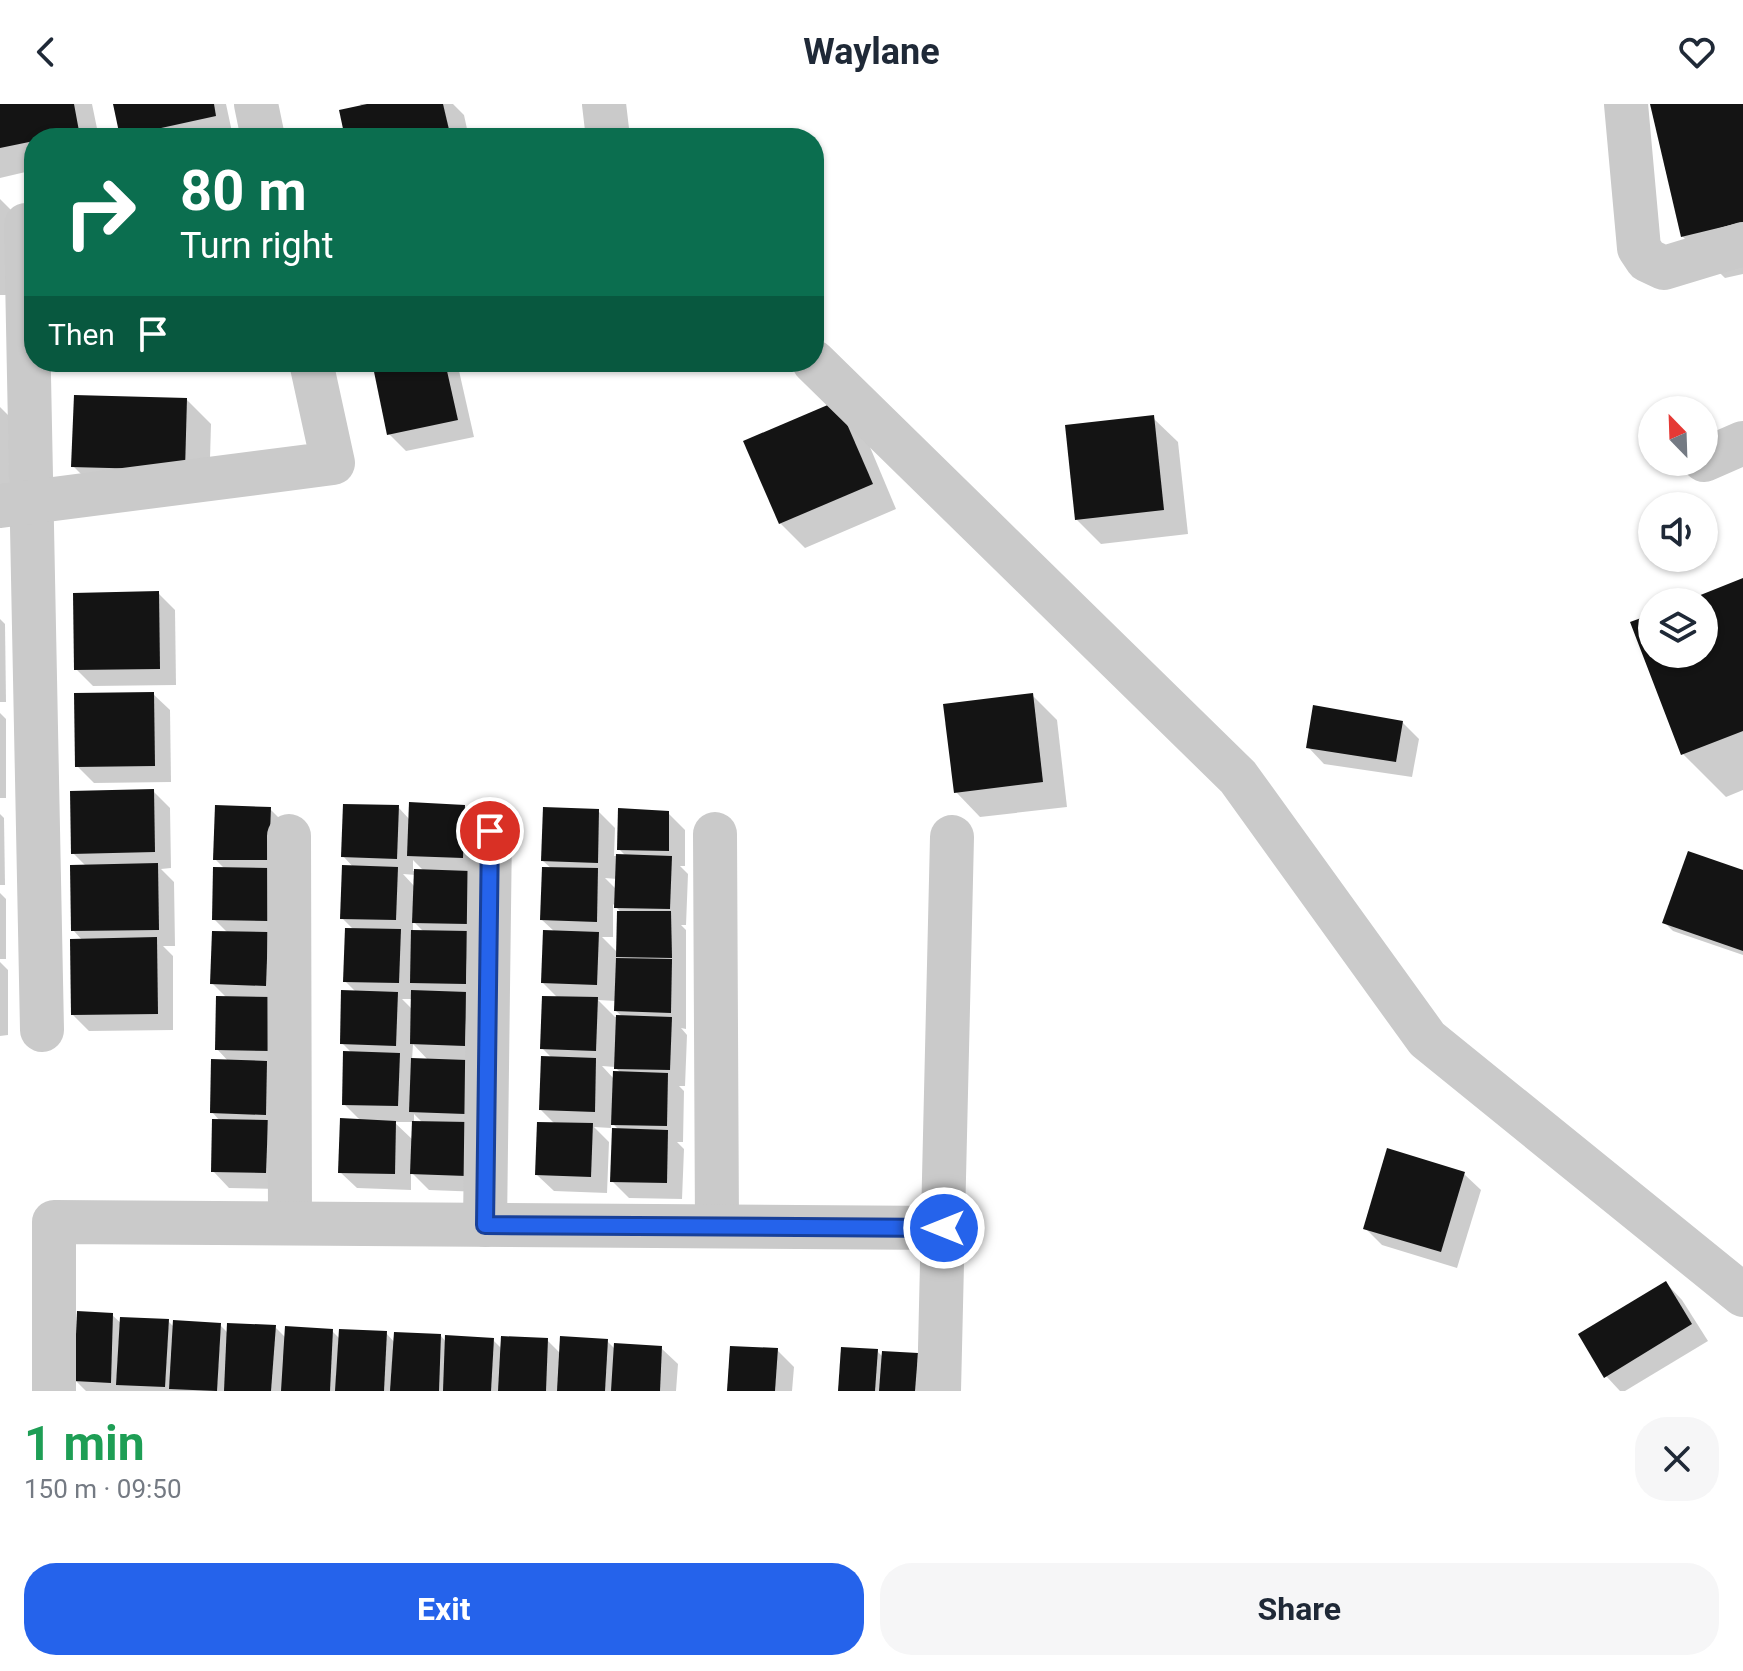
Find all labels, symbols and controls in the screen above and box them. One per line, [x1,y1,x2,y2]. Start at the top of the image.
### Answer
icon: back [24,30,68,74]
icon: heart [1675,30,1719,74]
text: Waylane [803,31,940,73]
text: 80 m [180,158,307,224]
icon: right [48,160,152,264]
text: Turn right [180,225,333,267]
icon: arrive [131,312,175,356]
text: Then [48,317,115,352]
north arrow [1638,396,1718,476]
map controls [1638,396,1718,668]
button: sound [1638,492,1718,572]
button: layers [1638,588,1718,668]
pin [456,797,524,865]
icon: arrive [468,809,512,853]
position arrow [902,1186,986,1270]
text: 1 min [24,1415,145,1472]
button: close [1635,1417,1719,1501]
text: 150 m · 09:50 [24,1474,182,1504]
button: Exit [24,1563,864,1655]
button: Share [880,1563,1719,1655]

